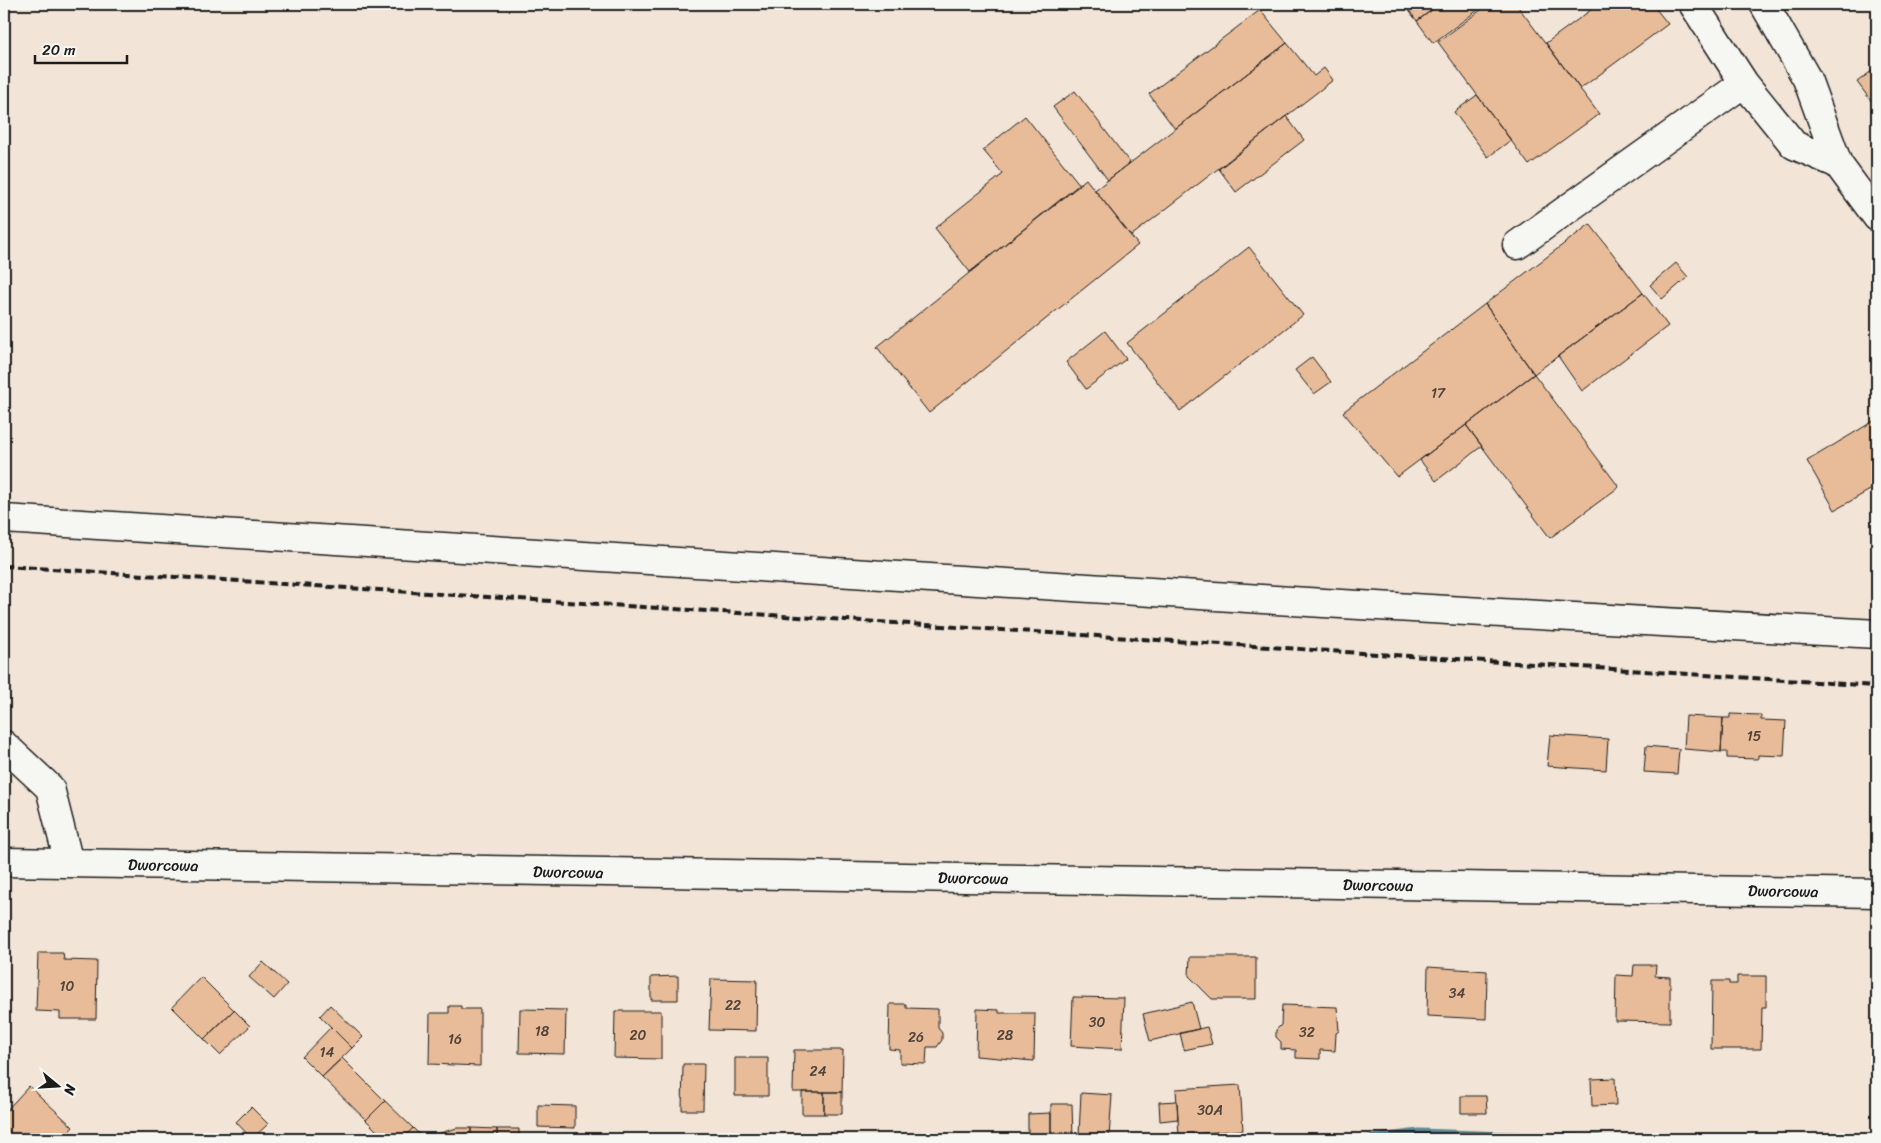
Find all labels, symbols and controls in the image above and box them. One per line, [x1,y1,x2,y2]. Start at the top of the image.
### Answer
scale bar [35,32,128,64]
text: 20 m [42,37,76,63]
house number: 17 [1431,381,1446,406]
house number: 15 [1747,724,1762,749]
street label: Dworcowa [127,850,199,880]
street label: Dworcowa [532,857,604,887]
street label: Dworcowa [937,863,1009,893]
street label: Dworcowa [1342,870,1414,900]
street label: Dworcowa [1747,876,1819,906]
house number: 10 [60,974,75,999]
house number: 34 [1449,981,1465,1006]
house number: 22 [725,993,741,1018]
house number: 30 [1089,1010,1105,1035]
house number: 18 [535,1019,550,1044]
house number: 32 [1299,1020,1315,1045]
house number: 20 [630,1023,647,1048]
house number: 28 [997,1023,1014,1048]
house number: 26 [908,1025,924,1050]
house number: 16 [448,1027,462,1052]
house number: 14 [320,1040,335,1065]
house number: 24 [810,1059,827,1084]
north arrow [32,1060,82,1110]
text: N [56,1080,84,1099]
house number: 30A [1197,1098,1223,1123]

